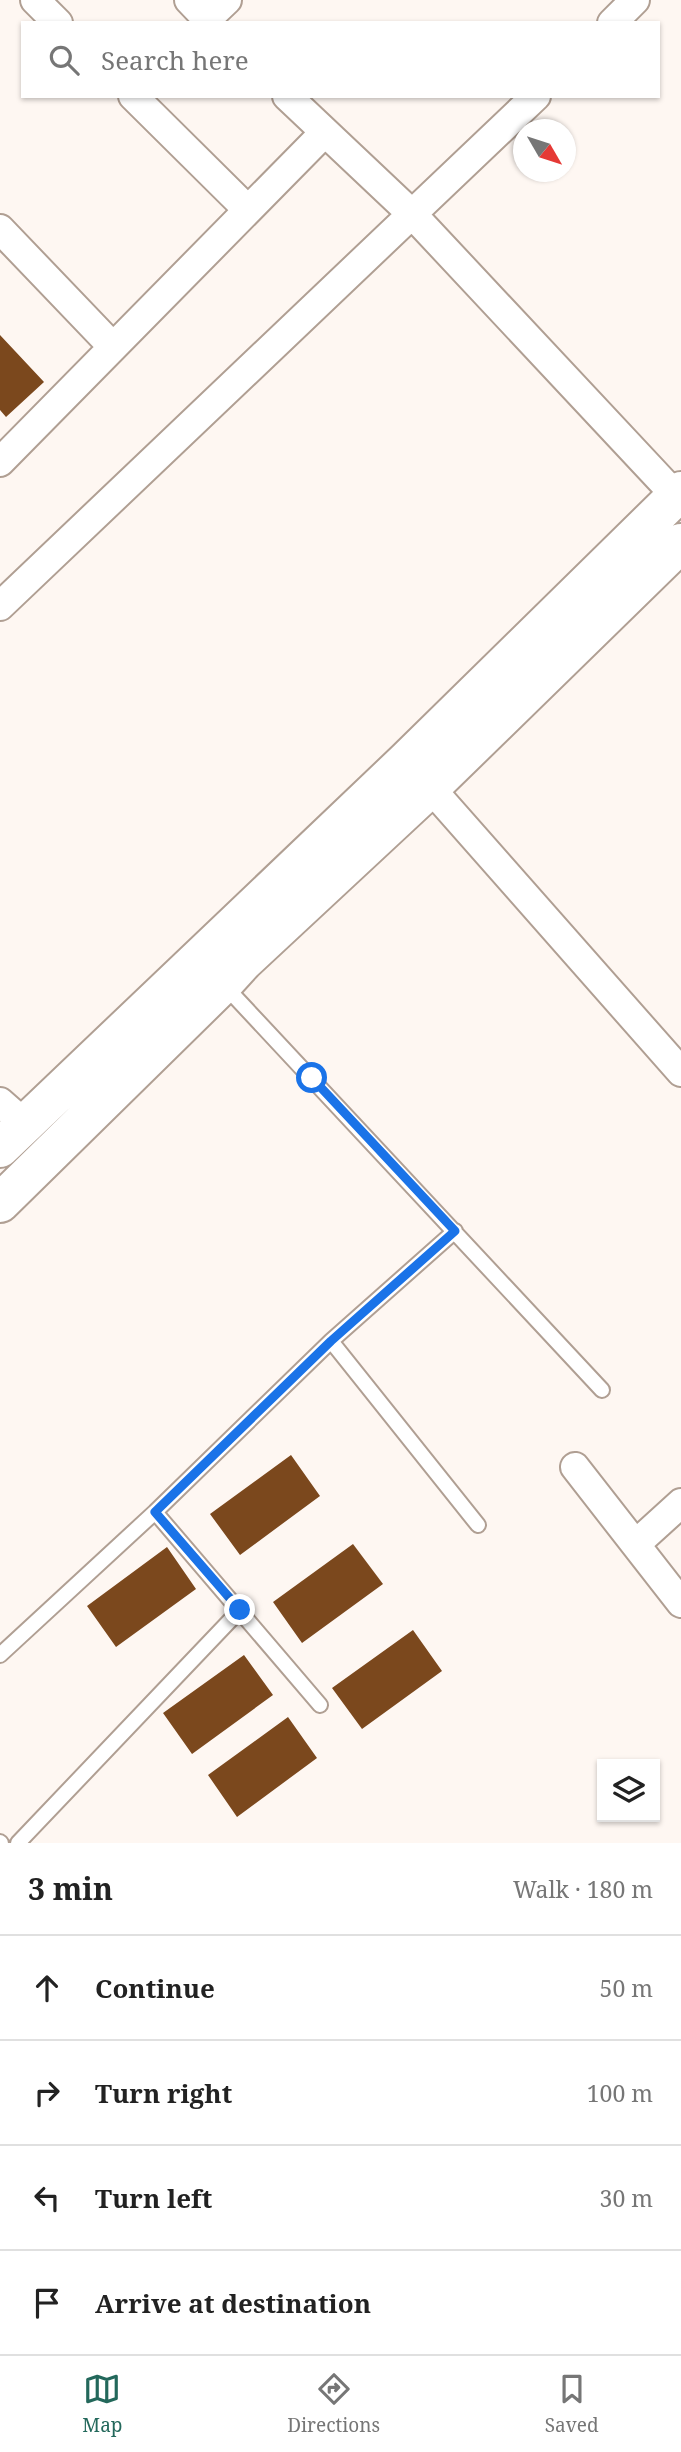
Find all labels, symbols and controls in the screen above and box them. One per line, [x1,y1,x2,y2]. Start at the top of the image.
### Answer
search box [21,21,660,98]
icon: search [45,41,83,79]
text: Search here [101,42,249,78]
north arrow [513,119,576,182]
route start [296,1062,327,1093]
route end [224,1594,255,1625]
map controls [597,1759,660,1822]
button: layers [597,1759,660,1822]
text: 3 min [28,1868,113,1909]
text: Walk · 180 m [513,1873,653,1905]
icon: ahead [28,1969,66,2007]
text: Continue [95,1970,215,2006]
text: 50 m [600,1972,653,2004]
icon: right [28,2074,66,2112]
text: Turn right [95,2075,232,2111]
text: 100 m [587,2077,653,2109]
icon: left [28,2179,66,2217]
text: Turn left [95,2180,212,2216]
text: 30 m [600,2182,653,2214]
icon: arrive [28,2284,66,2322]
text: Arrive at destination [95,2285,371,2321]
tab: Map [82,2370,123,2438]
tab: Directions [287,2370,380,2438]
tab: Saved [545,2370,599,2438]

